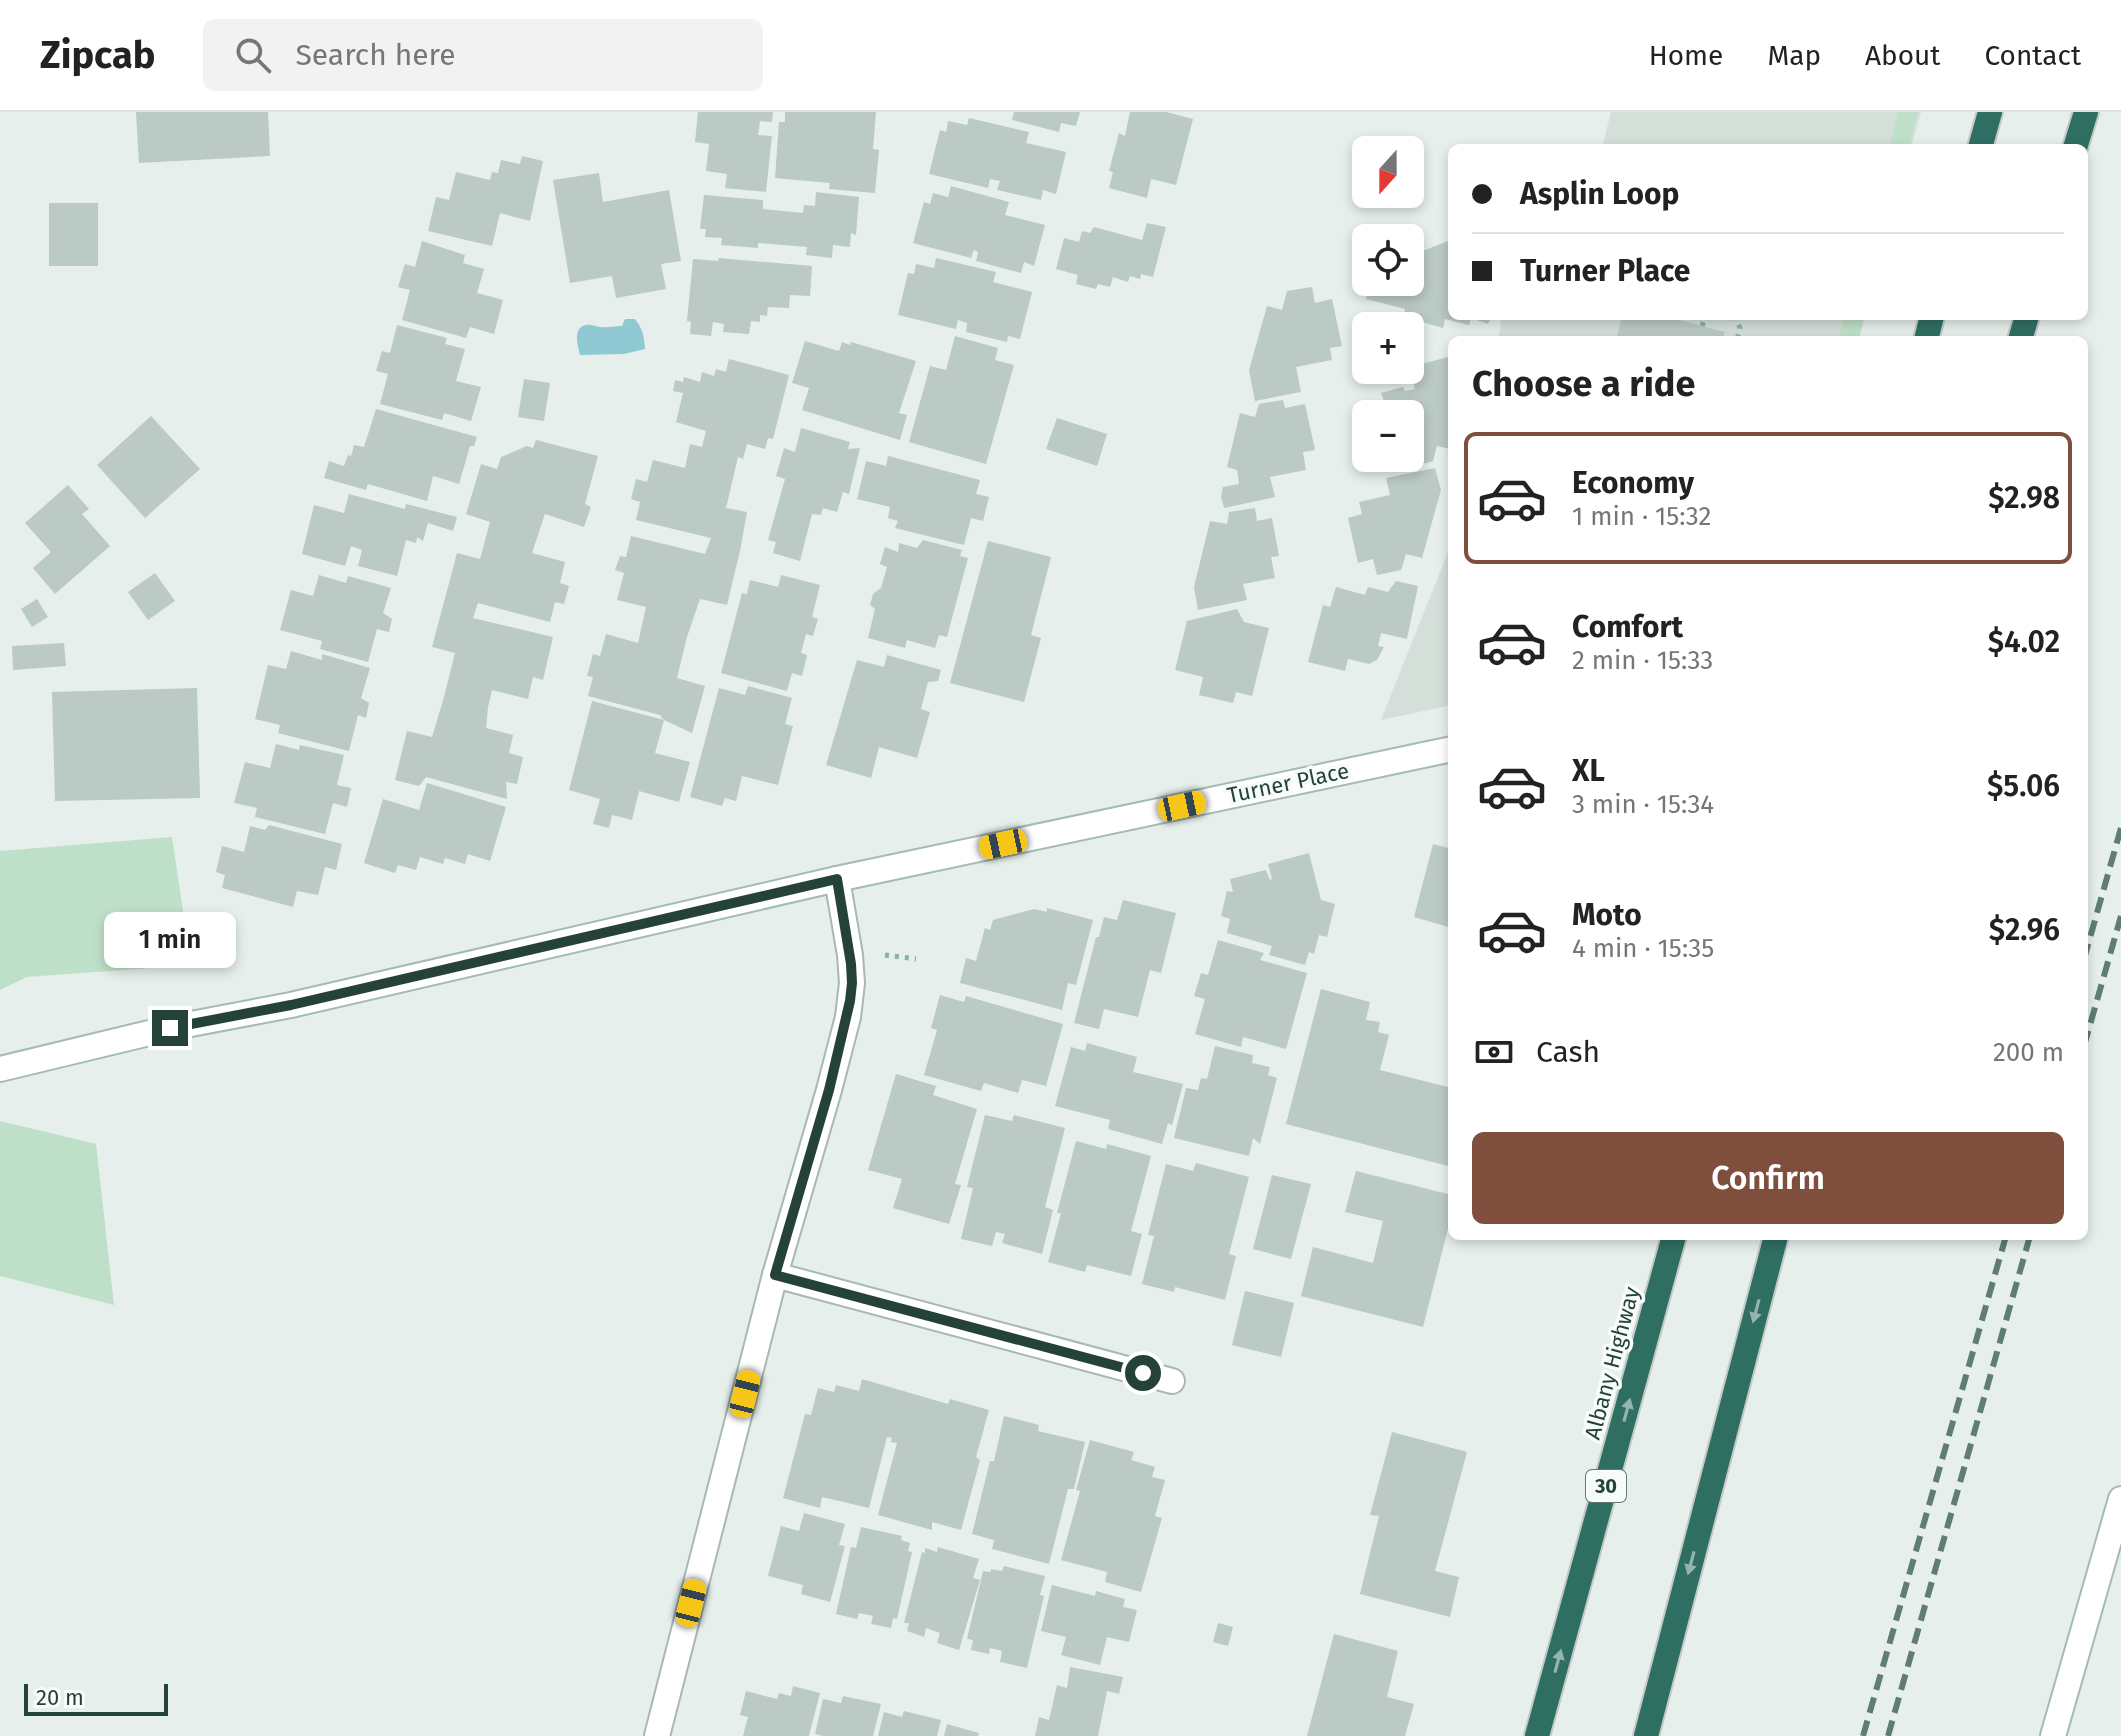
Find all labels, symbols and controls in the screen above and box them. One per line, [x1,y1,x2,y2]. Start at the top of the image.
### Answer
search box [203,19,763,91]
text: Zipcab [40,32,155,78]
icon: search [231,33,275,77]
text: Search here [295,37,456,73]
text: Home [1649,39,1723,72]
text: Map [1767,39,1821,72]
text: About [1865,39,1940,72]
text: Contact [1984,39,2081,72]
north arrow [1352,136,1424,208]
map controls [1352,136,1424,472]
text: Asplin Loop [1520,176,1679,212]
button: locate [1352,224,1424,296]
text: Turner Place [1520,253,1690,289]
button: + [1352,312,1424,384]
text: Choose a ride [1472,362,1695,406]
button: − [1352,400,1424,472]
icon: car [1476,462,1548,534]
text: Economy [1572,465,1694,501]
text: $2.98 [1988,480,2060,516]
text: 1 min · 15:32 [1572,501,1711,532]
icon: car [1476,606,1548,678]
text: Comfort [1572,609,1683,645]
text: $4.02 [1988,624,2060,660]
text: 2 min · 15:33 [1572,645,1713,676]
icon: car [1476,750,1548,822]
text: XL [1572,753,1605,789]
street label: Turner Place [1225,757,1351,809]
text: $5.06 [1987,768,2060,804]
car [1156,789,1208,823]
text: 3 min · 15:34 [1572,789,1714,820]
car [977,827,1029,861]
icon: car [1476,894,1548,966]
text: Moto [1572,897,1642,933]
callout: 1 min [104,912,236,968]
text: $2.96 [1989,912,2060,948]
text: 1 min [139,924,201,955]
text: 4 min · 15:35 [1572,933,1714,964]
route end [152,1010,188,1046]
icon: cash [1472,1030,1516,1074]
text: Cash [1536,1034,1600,1070]
text: 200 m [1993,1037,2064,1068]
button: Confirm [1472,1132,2064,1224]
street label: Albany Highway [1579,1284,1645,1442]
one-way arrow [1750,1299,1762,1324]
route start [1125,1355,1161,1391]
car [728,1368,762,1420]
one-way arrow [1621,1398,1633,1423]
road number: 30 [1586,1470,1626,1502]
one-way arrow [1684,1551,1696,1576]
car [674,1577,708,1629]
one-way arrow [1552,1648,1564,1673]
scale bar [24,1680,168,1716]
text: 20 m [36,1684,84,1711]

